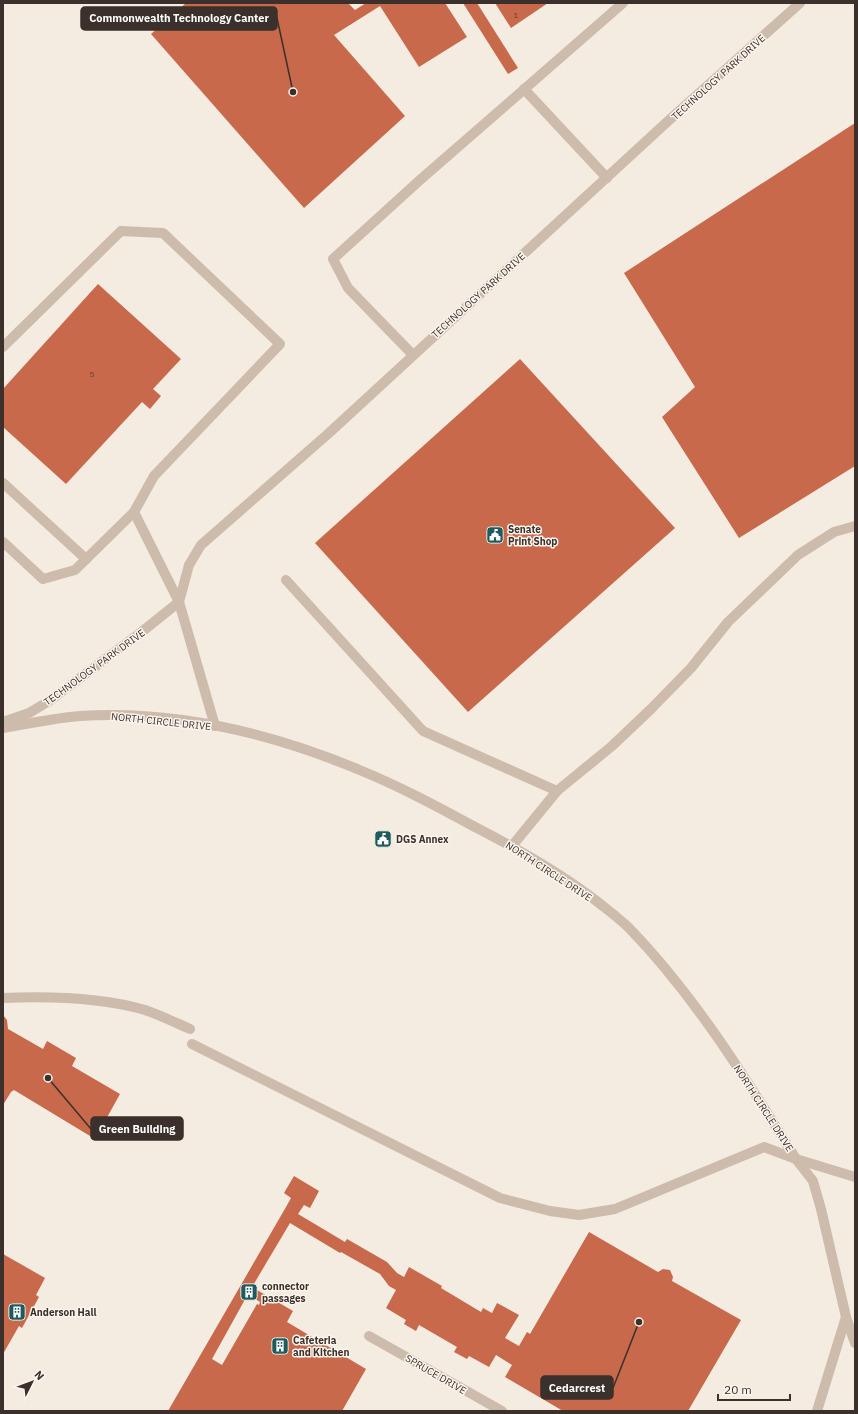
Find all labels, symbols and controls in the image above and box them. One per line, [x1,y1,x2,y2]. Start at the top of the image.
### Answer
callout: Commonwealth Technology Canter [81,7,277,30]
house number: 1 [514,10,519,20]
text: Commonwealth Technology Canter [89,11,269,25]
street label: TECHNOLOGY PARK DRIVE [669,32,768,123]
street label: TECHNOLOGY PARK DRIVE [429,250,528,341]
house number: 5 [90,369,95,379]
place label: Senate Print Shop [508,523,557,548]
public building icon: Senate Print Shop [485,525,505,545]
street label: TECHNOLOGY PARK DRIVE [41,626,148,708]
street label: NORTH CIRCLE DRIVE [110,710,212,733]
public building icon: DGS Annex [373,829,393,849]
place label: DGS Annex [396,833,449,846]
street label: NORTH CIRCLE DRIVE [503,839,595,904]
street label: NORTH CIRCLE DRIVE [731,1063,796,1154]
callout: Green Building [91,1117,183,1140]
text: Green Building [99,1122,176,1136]
place label: connector passages [262,1280,309,1305]
building icon: connector passages [239,1282,259,1302]
building icon: Anderson Hall [7,1302,27,1322]
place label: Anderson Hall [30,1306,96,1319]
place label: Cafeteria and Kitchen [293,1334,349,1359]
building icon: Cafeteria and Kitchen [270,1336,290,1356]
street label: SPRUCE DRIVE [403,1352,469,1397]
north arrow [12,1362,52,1402]
text: N [32,1368,47,1383]
callout: Cedarcrest [541,1376,613,1399]
scale bar [718,1376,790,1402]
text: Cedarcrest [549,1381,605,1395]
text: 20 m [724,1382,752,1397]

